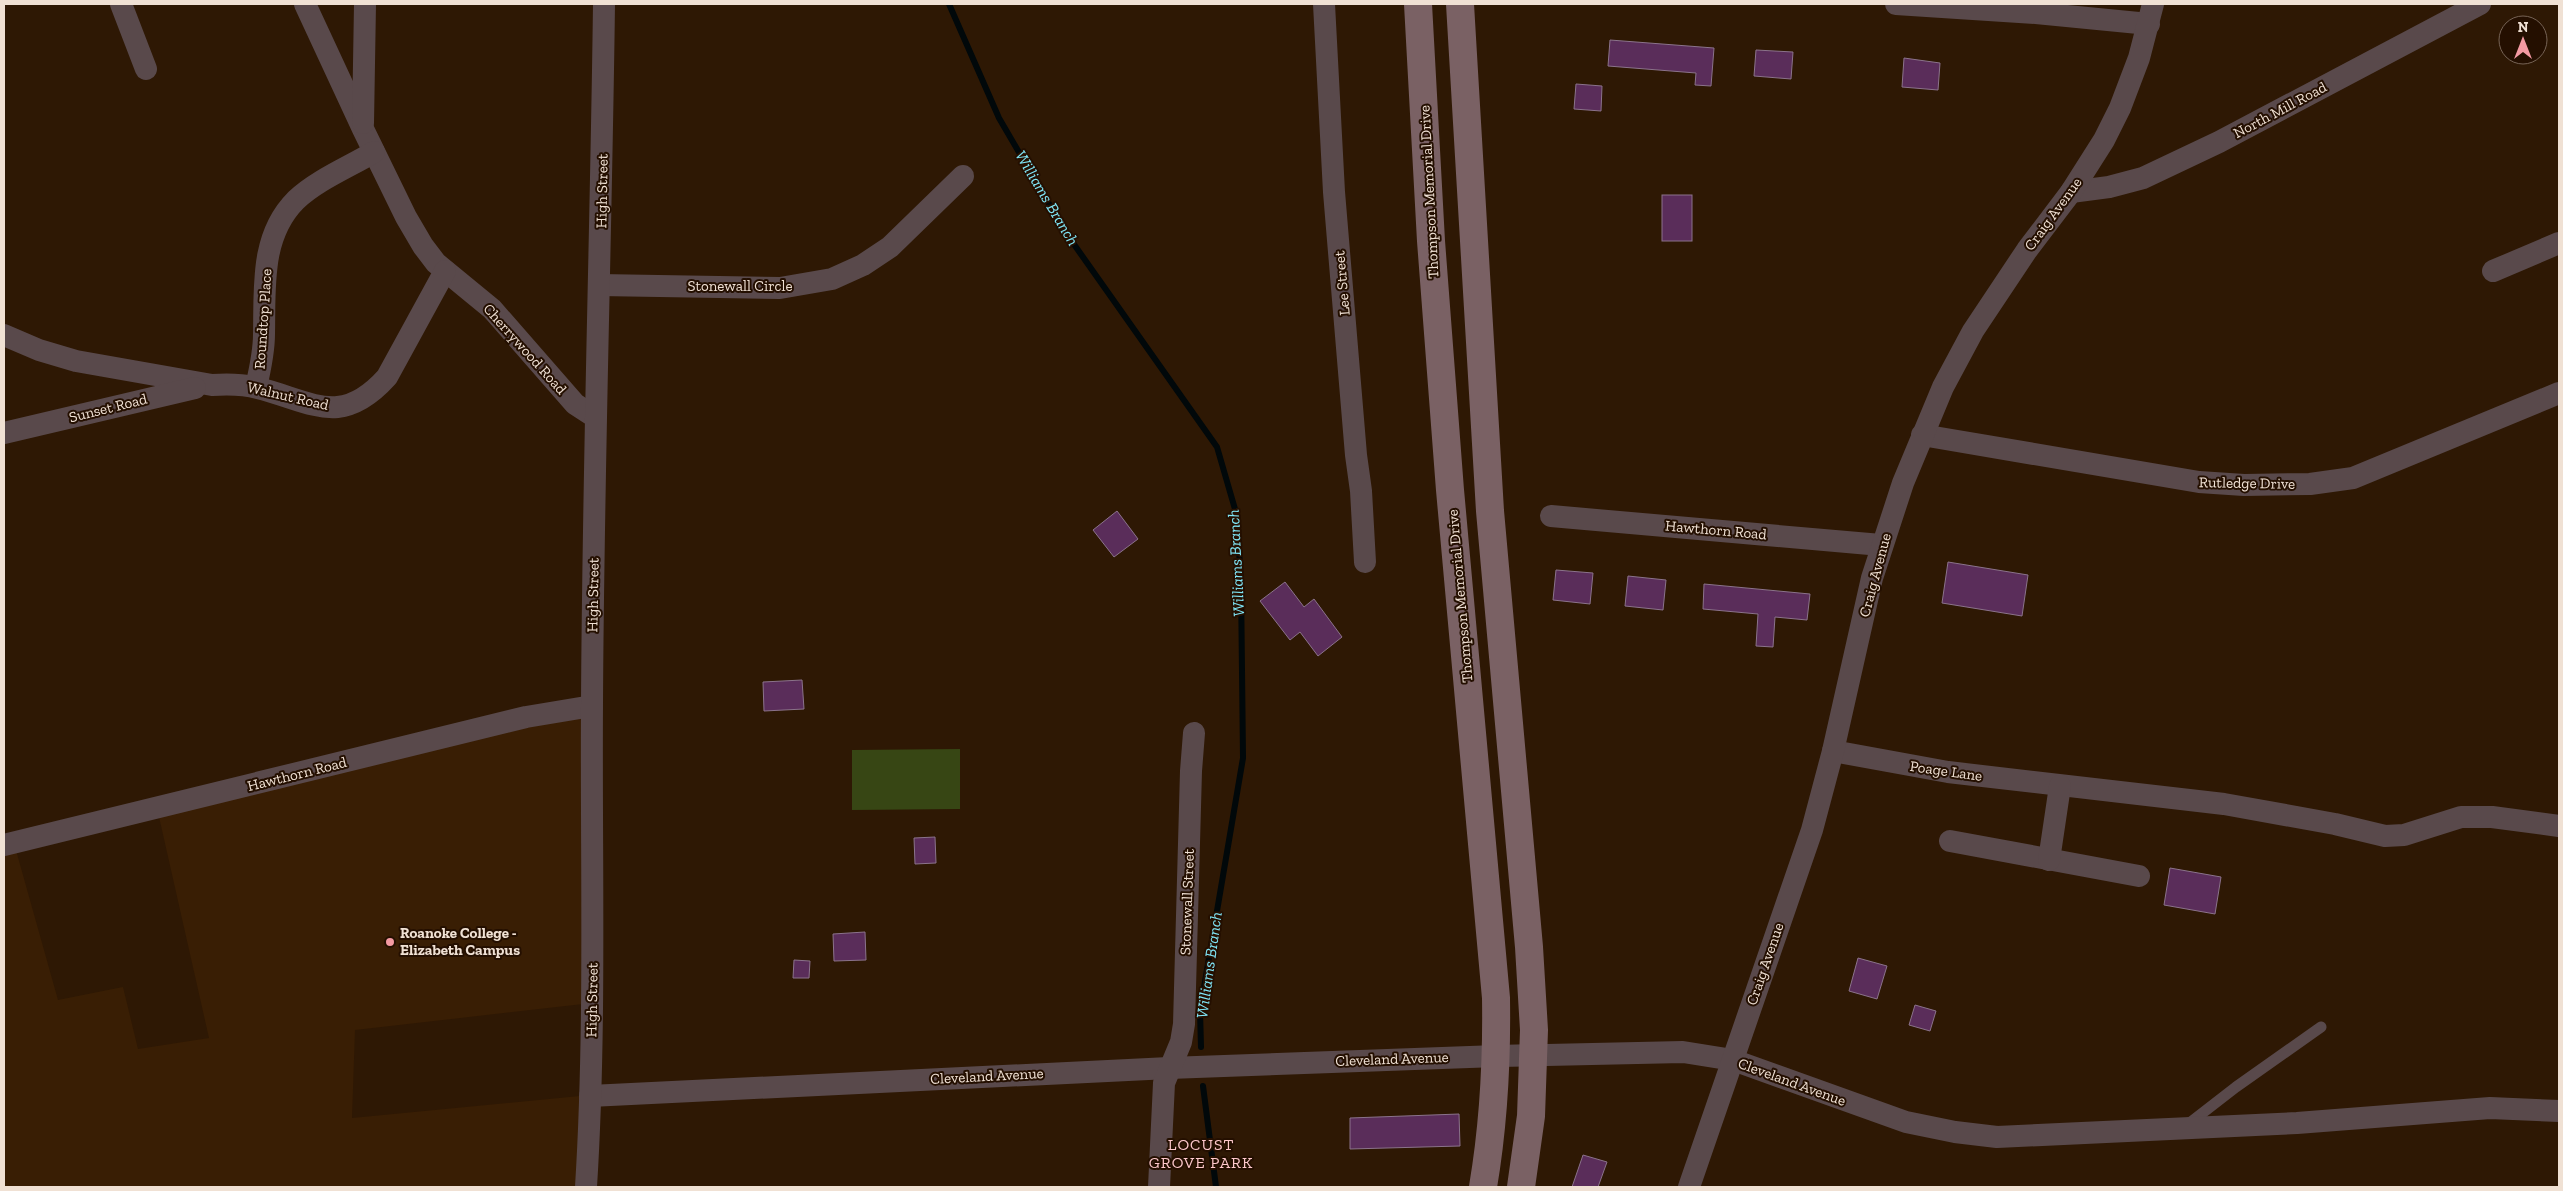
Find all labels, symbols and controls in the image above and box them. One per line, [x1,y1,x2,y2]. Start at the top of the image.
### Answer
north arrow [2498,15,2548,65]
text: N [2518,19,2529,36]
street label: North Mill Road [2230,78,2330,142]
street label: Thompson Memorial Drive [1415,105,1443,279]
water label: Williams Branch [1011,147,1083,249]
street label: High Street [592,153,612,229]
street label: Craig Avenue [2020,174,2086,254]
street label: Lee Street [1330,249,1354,316]
street label: Roundtop Place [251,268,275,370]
street label: Stonewall Circle [687,277,793,295]
street label: Cherrywood Road [479,300,571,399]
street label: Walnut Road [246,378,331,414]
street label: Sunset Road [67,389,150,426]
street label: Rutledge Drive [2199,473,2295,493]
water label: Williams Branch [1224,509,1248,617]
street label: Thompson Memorial Drive [1443,509,1477,683]
street label: Hawthorn Road [1664,517,1768,543]
street label: Craig Avenue [1855,531,1895,619]
street label: High Street [583,557,603,633]
street label: Hawthorn Road [245,753,349,795]
street label: Poage Lane [1909,757,1983,785]
street label: Stonewall Street [1176,848,1198,955]
water label: Williams Branch [1192,911,1226,1019]
street label: Craig Avenue [1742,920,1788,1008]
place label: Roanoke College - Elizabeth Campus [400,924,520,959]
marker: Roanoke College - Elizabeth Campus [384,936,396,948]
street label: High Street [582,962,602,1038]
street label: Cleveland Avenue [1335,1048,1449,1070]
street label: Cleveland Avenue [1736,1054,1848,1110]
street label: Cleveland Avenue [930,1064,1044,1088]
district label: LOCUST GROVE PARK [1149,1135,1253,1172]

